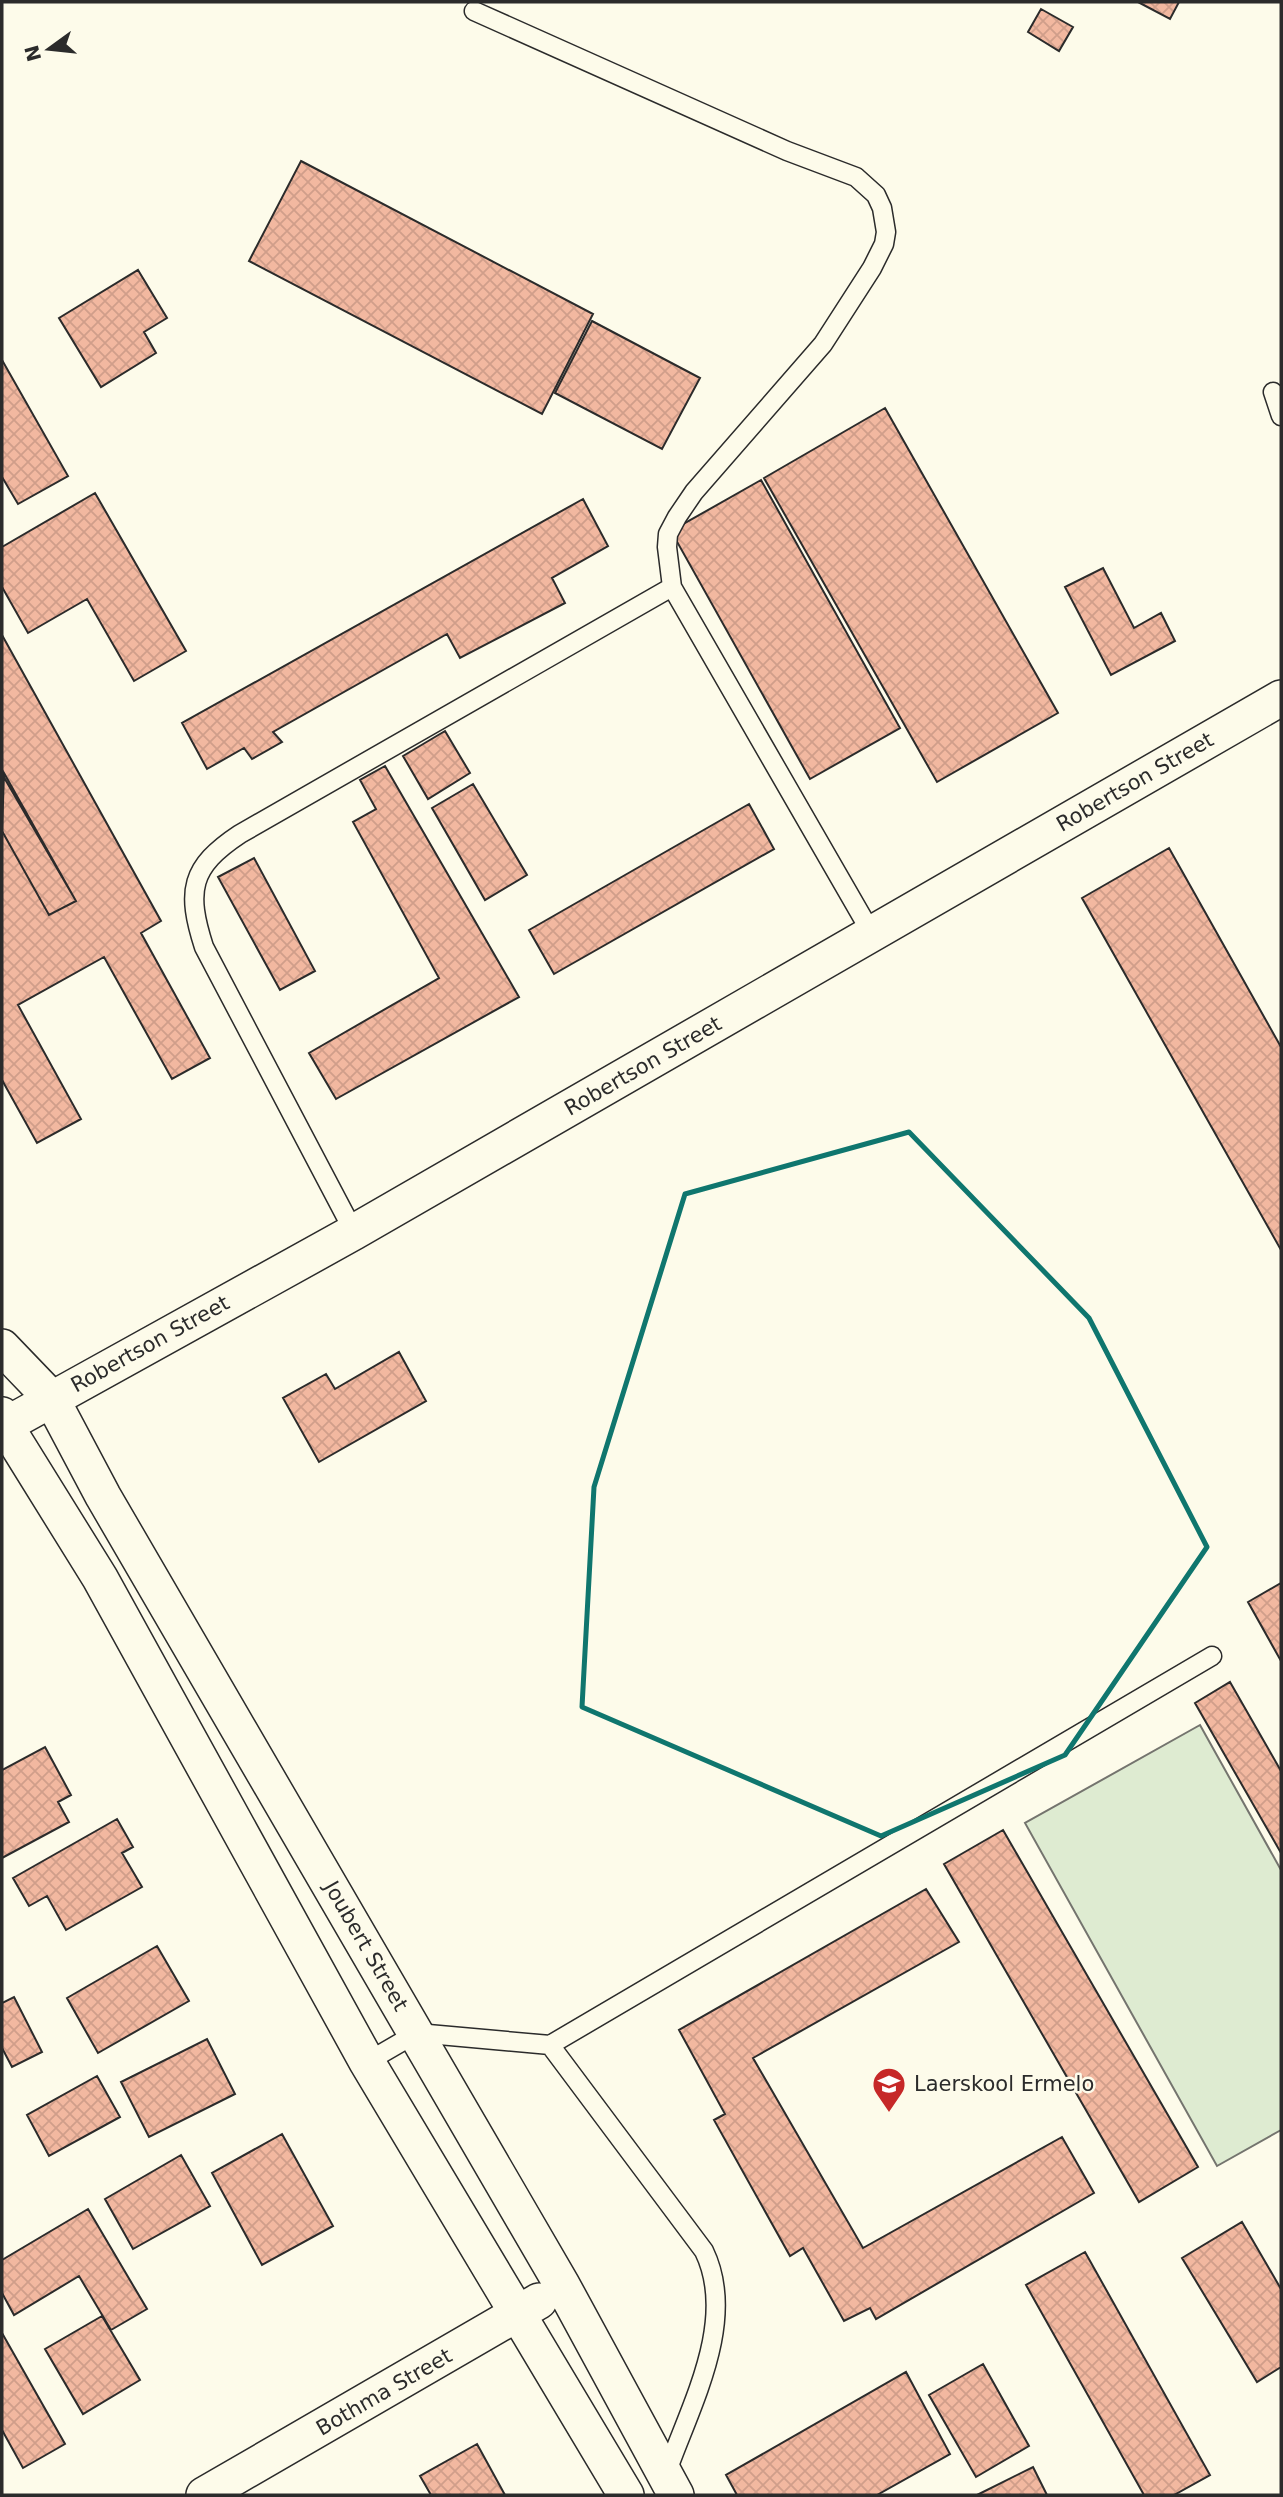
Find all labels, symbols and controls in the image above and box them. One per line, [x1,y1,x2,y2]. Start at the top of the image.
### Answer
north arrow [14,14,84,84]
text: N [20,43,45,64]
street label: Robertson Street [1052,727,1218,837]
street label: Robertson Street [560,1011,726,1121]
street label: Robertson Street [67,1291,233,1397]
street label: Joubert Street [318,1875,413,2015]
school or university icon: Laerskool Ermelo [870,2065,908,2114]
place label: Laerskool Ermelo [914,2072,1094,2096]
street label: Bothma Street [312,2343,456,2441]

